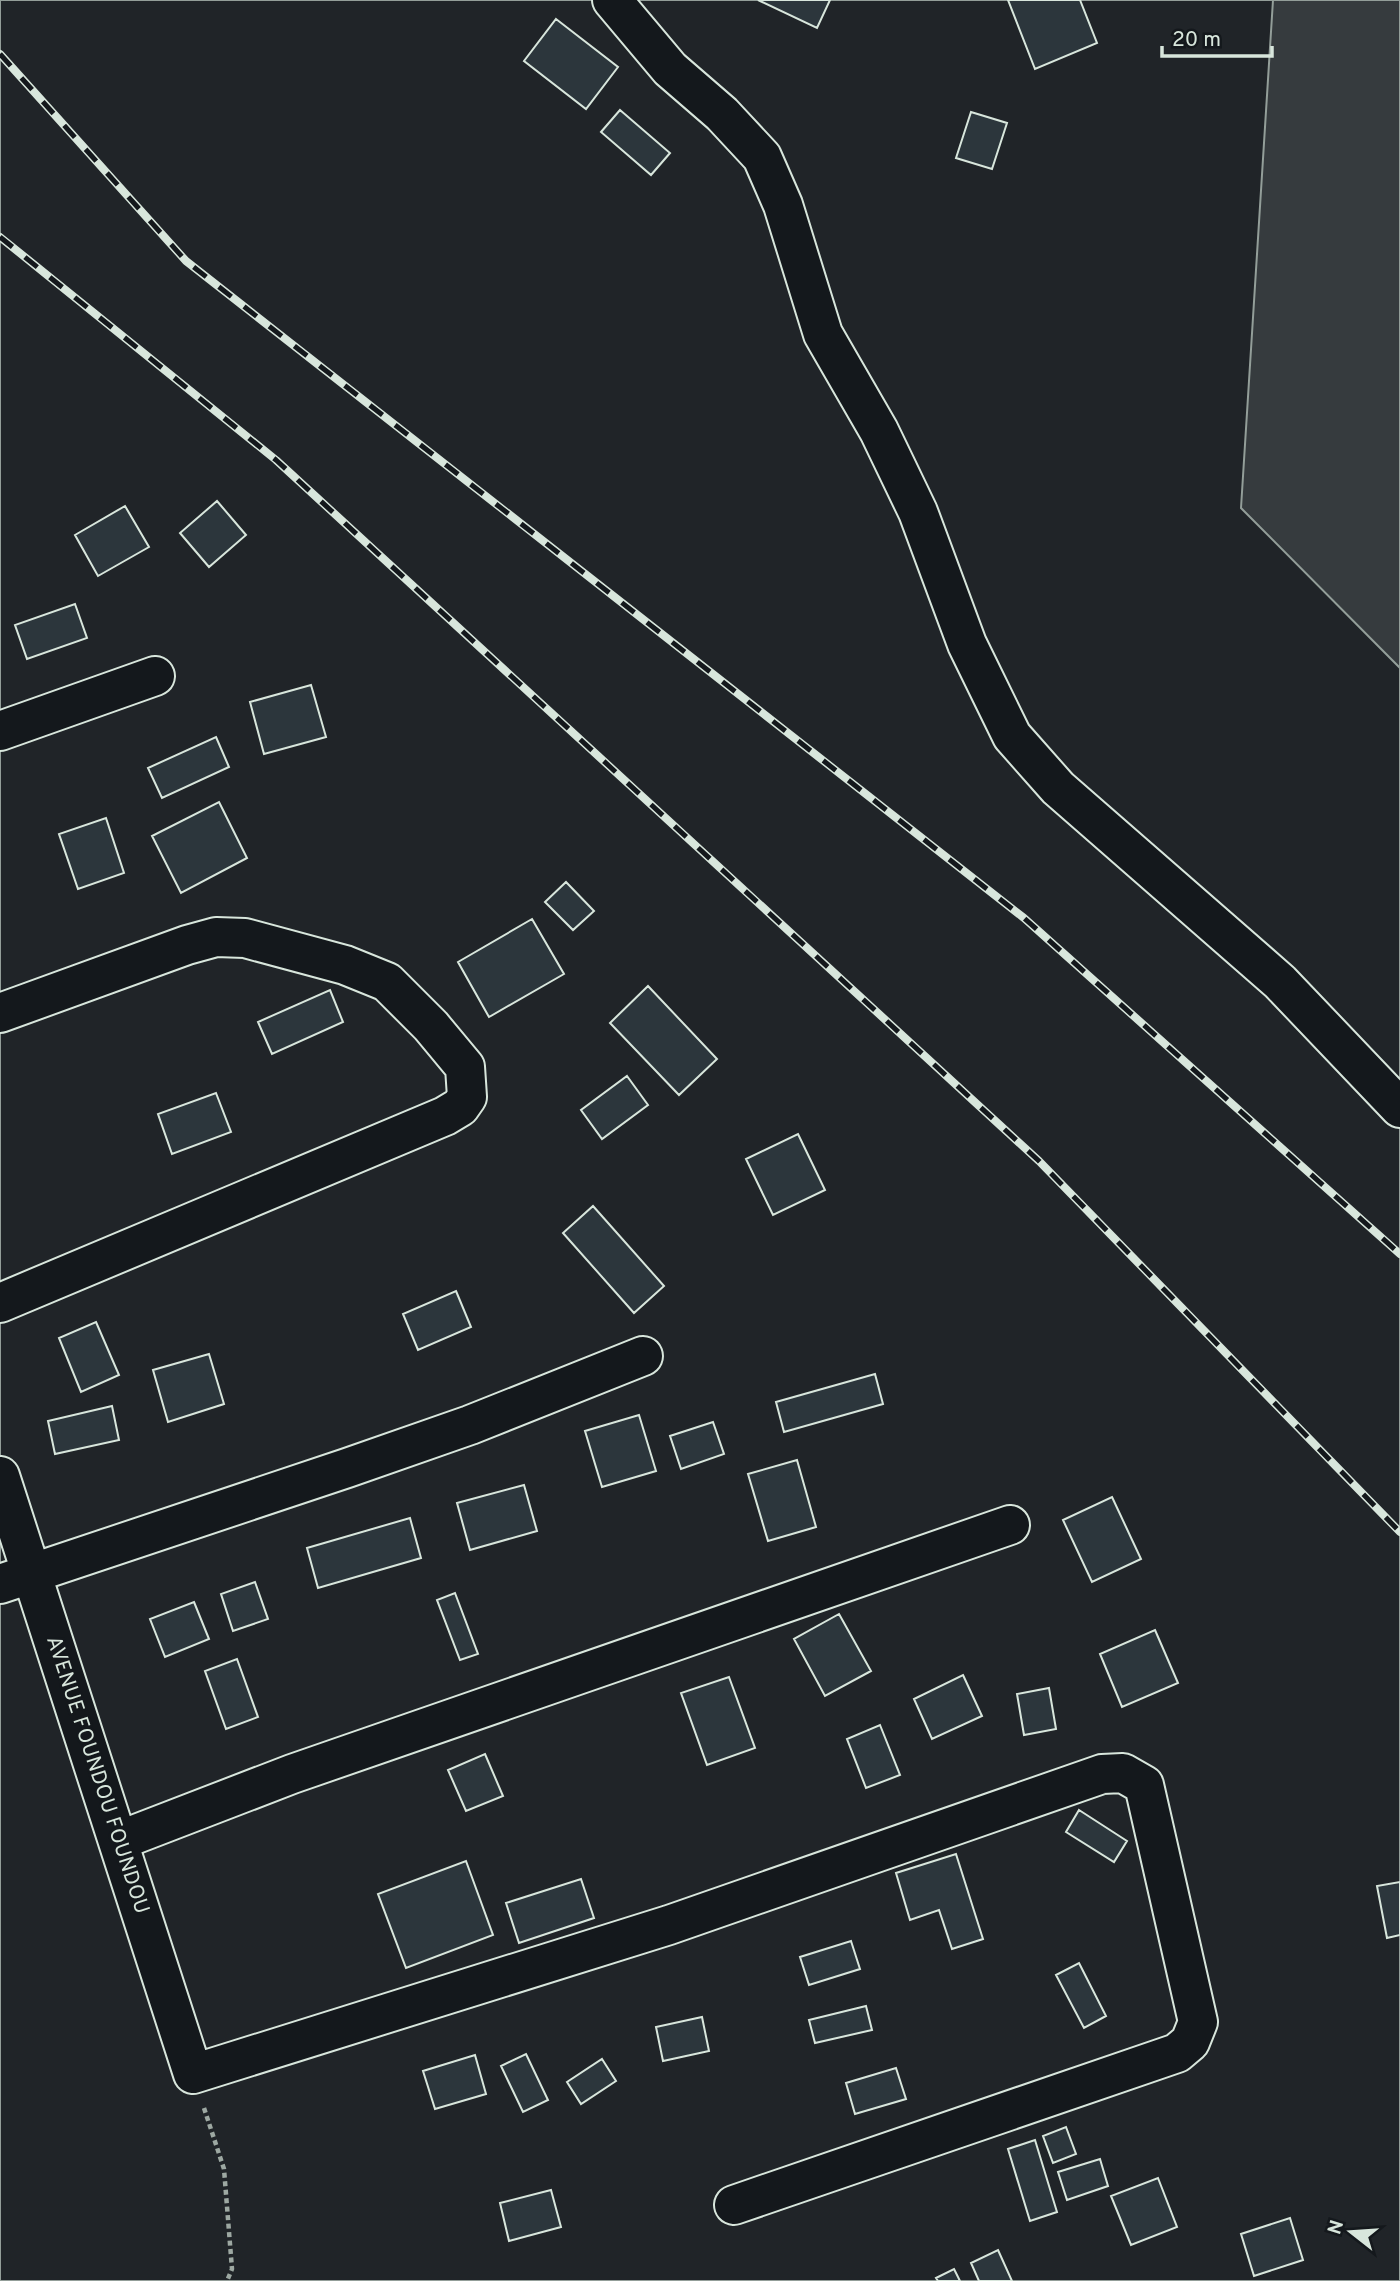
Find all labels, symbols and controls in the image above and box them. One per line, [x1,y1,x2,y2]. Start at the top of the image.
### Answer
scale bar [1162,14,1272,58]
text: 20 m [1172,27,1221,54]
street label: AVENUE FOUNDOU FOUNDOU [39,1633,155,1917]
north arrow [1316,2197,1386,2267]
text: N [1323,2218,1350,2238]

